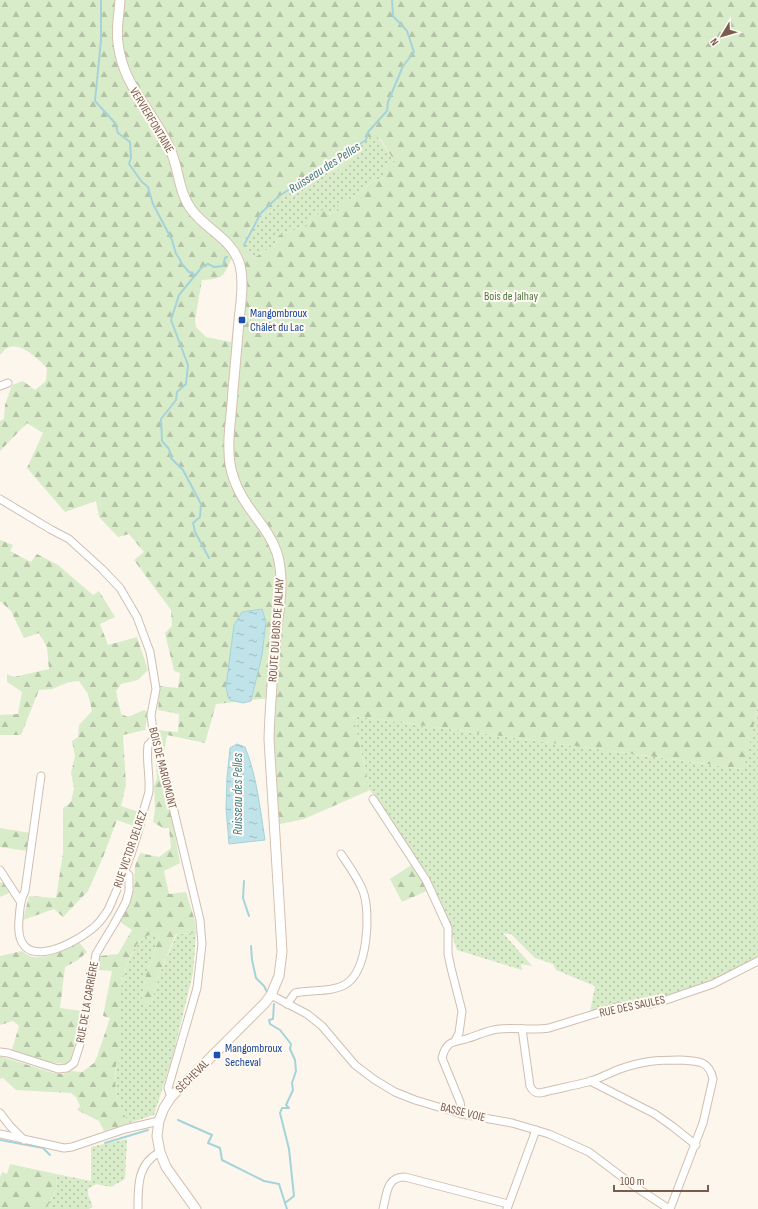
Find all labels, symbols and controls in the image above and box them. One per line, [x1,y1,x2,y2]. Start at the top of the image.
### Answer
north arrow [702,16,742,56]
text: N [708,35,721,48]
street label: VERVIERFONTAINE [126,85,177,156]
water label: Ruisseau des Pelles [286,139,364,197]
park label: Bois de Jalhay [484,289,538,304]
place label: Mangombroux Châlet du Lac [250,306,308,335]
marker: Mangombroux Châlet du Lac [237,315,247,325]
street label: ROUTE DU BOIS DE JALHAY [265,578,288,682]
street label: BOIS DE MARIOMONT [145,726,180,811]
water label: Ruisseau des Pelles [230,752,246,835]
street label: RUE VICTOR DELREZ [110,809,151,890]
street label: RUE DE LA CARRIÈRE [73,960,102,1044]
street label: RUE DES SAULES [598,992,666,1021]
place label: Mangombroux Secheval [225,1041,283,1070]
marker: Mangombroux Secheval [212,1050,222,1060]
street label: SÈCHEVAL [172,1056,213,1096]
street label: BASSE VOIE [439,1100,487,1125]
scale bar [614,1167,708,1193]
text: 100 m [620,1174,645,1189]

